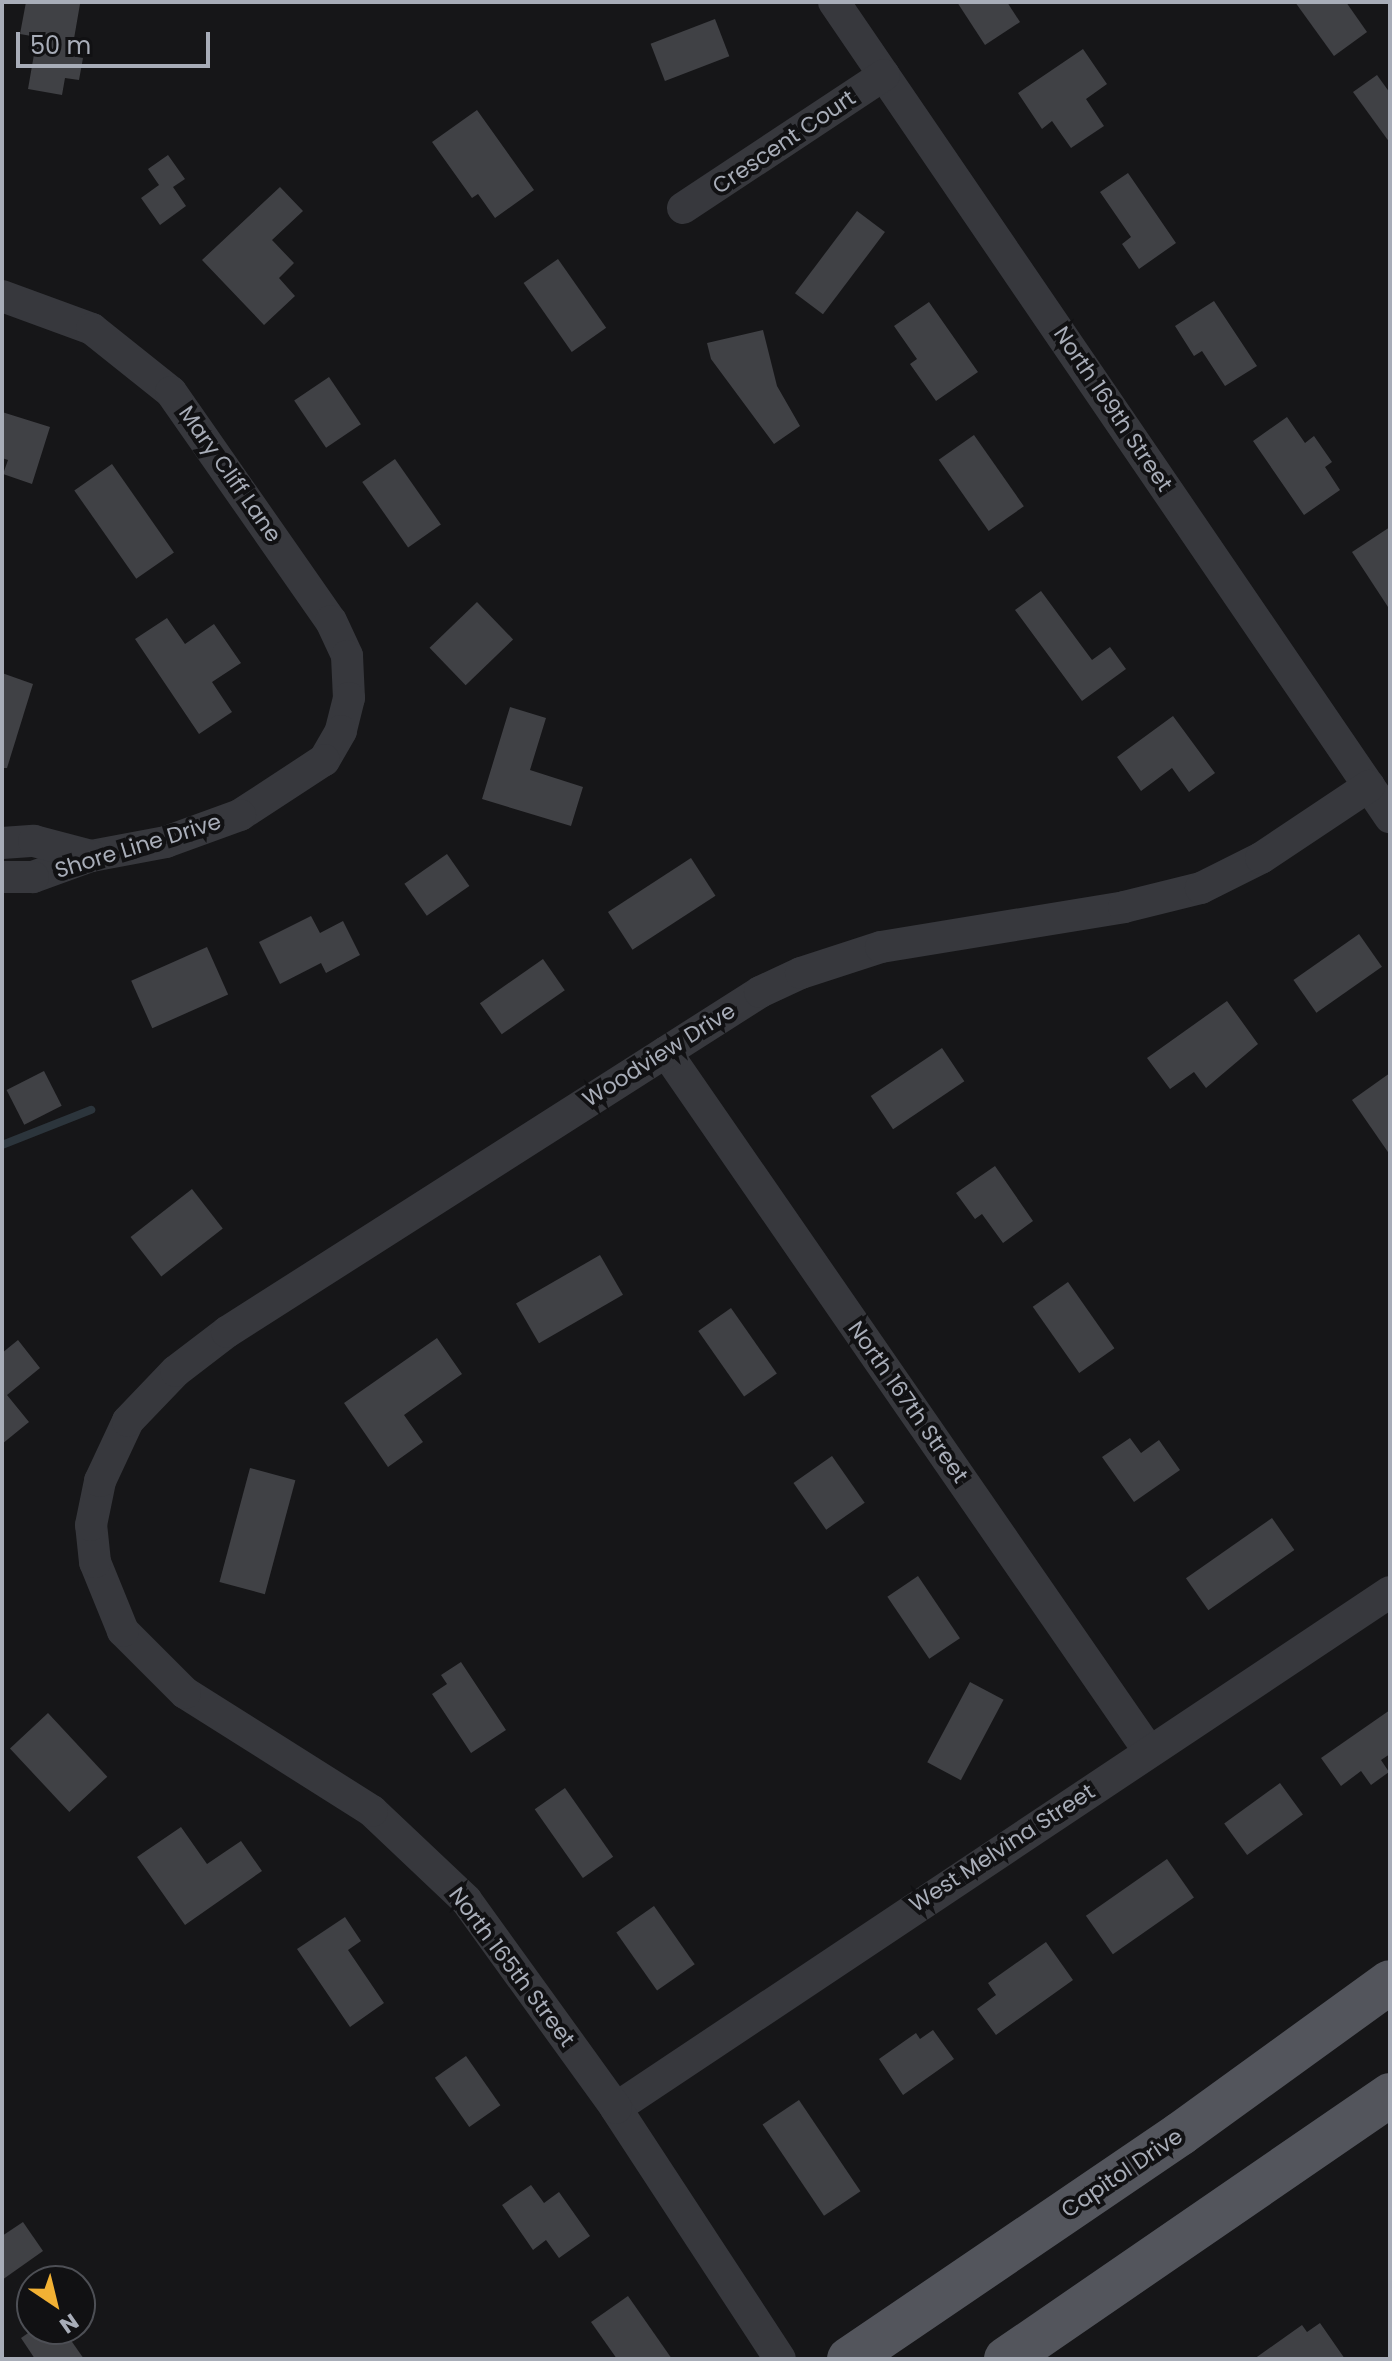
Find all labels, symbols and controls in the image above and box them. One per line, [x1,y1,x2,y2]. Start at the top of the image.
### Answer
scale bar [20,16,214,66]
text: 50 m [30,29,91,62]
street label: Crescent Court [708,84,860,200]
street label: North 169th Street [1048,322,1178,496]
street label: Mary Cliff Lane [173,401,287,547]
street label: Shore Line Drive [52,808,224,884]
street label: Woodview Drive [578,997,740,1113]
street label: North 167th Street [842,1316,974,1488]
street label: West Melvina Street [904,1778,1100,1918]
street label: North 165th Street [443,1882,581,2052]
street label: Capitol Drive [1056,2123,1188,2223]
north arrow [16,2265,96,2345]
text: N [53,2306,85,2341]

